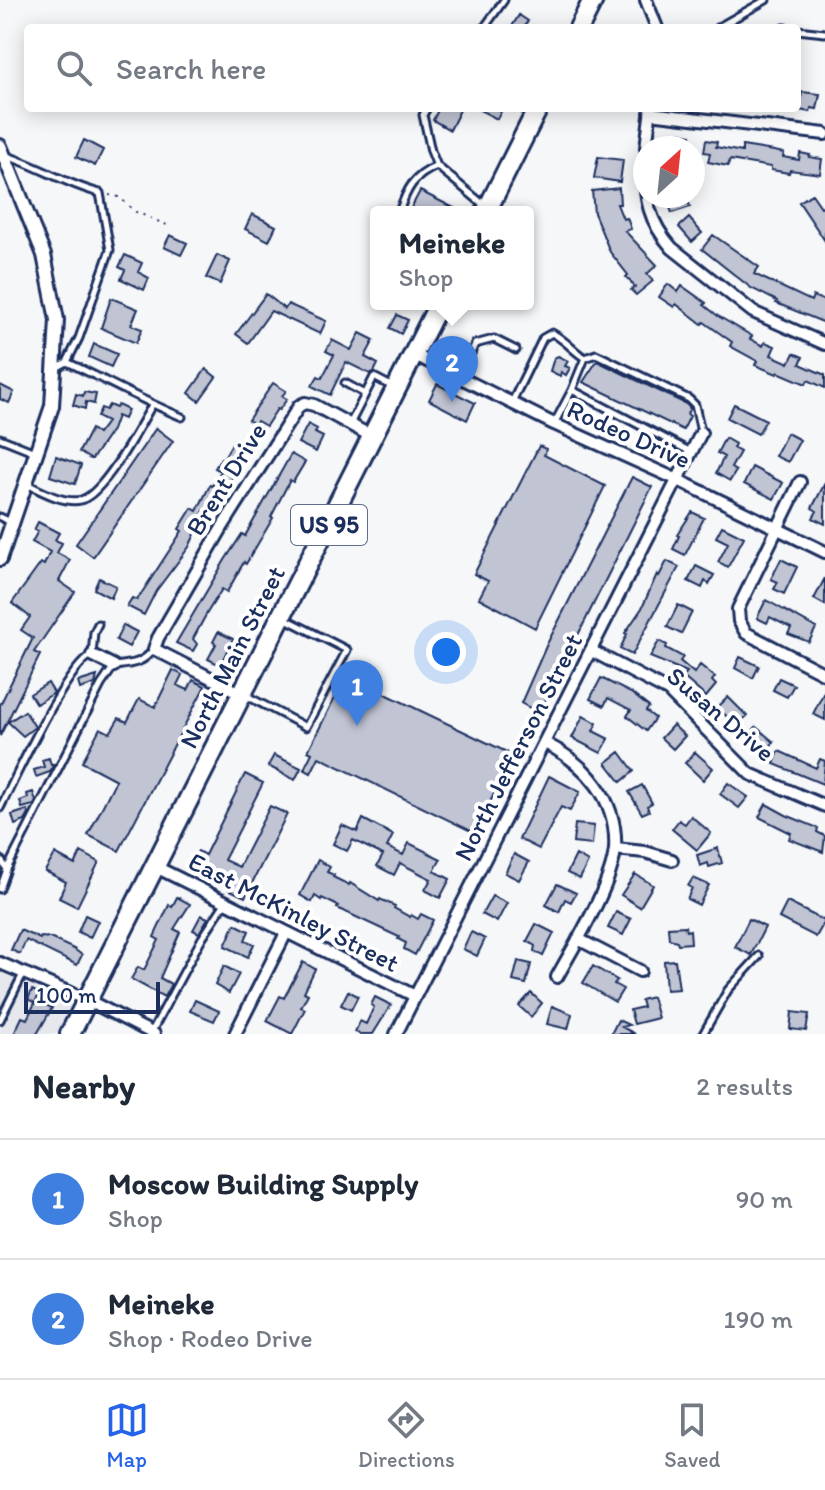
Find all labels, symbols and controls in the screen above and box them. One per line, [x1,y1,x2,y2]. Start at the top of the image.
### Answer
search box [24,24,801,112]
icon: search [52,46,96,90]
text: Search here [116,50,266,87]
north arrow [633,136,705,208]
popup [370,206,534,310]
text: Meineke [399,224,505,261]
text: Shop [399,261,453,293]
pin: 2 [426,336,478,402]
street label: Rodeo Drive [562,393,696,475]
street label: Brent Drive [179,417,273,541]
road number: US 95 [291,505,367,545]
street label: North Main Street [172,560,292,754]
street label: North Jefferson Street [447,628,589,866]
your location [426,632,466,672]
pin: 1 [331,660,383,726]
street label: Susan Drive [661,660,781,768]
street label: East McKinley Street [183,845,405,979]
scale bar [24,978,160,1014]
text: 100 m [36,982,97,1009]
text: Nearby [32,1066,135,1107]
text: 2 results [696,1070,793,1102]
text: Moscow Building Supply [108,1165,418,1202]
text: 1 [52,1183,64,1215]
text: 90 m [736,1183,793,1215]
text: Shop [108,1202,163,1234]
text: Meineke [108,1285,215,1322]
text: 2 [51,1303,65,1335]
text: 190 m [724,1303,793,1335]
text: Shop · Rodeo Drive [108,1322,313,1354]
tab: Map [105,1398,149,1473]
tab: Directions [358,1398,455,1473]
tab: Saved [664,1398,720,1473]

